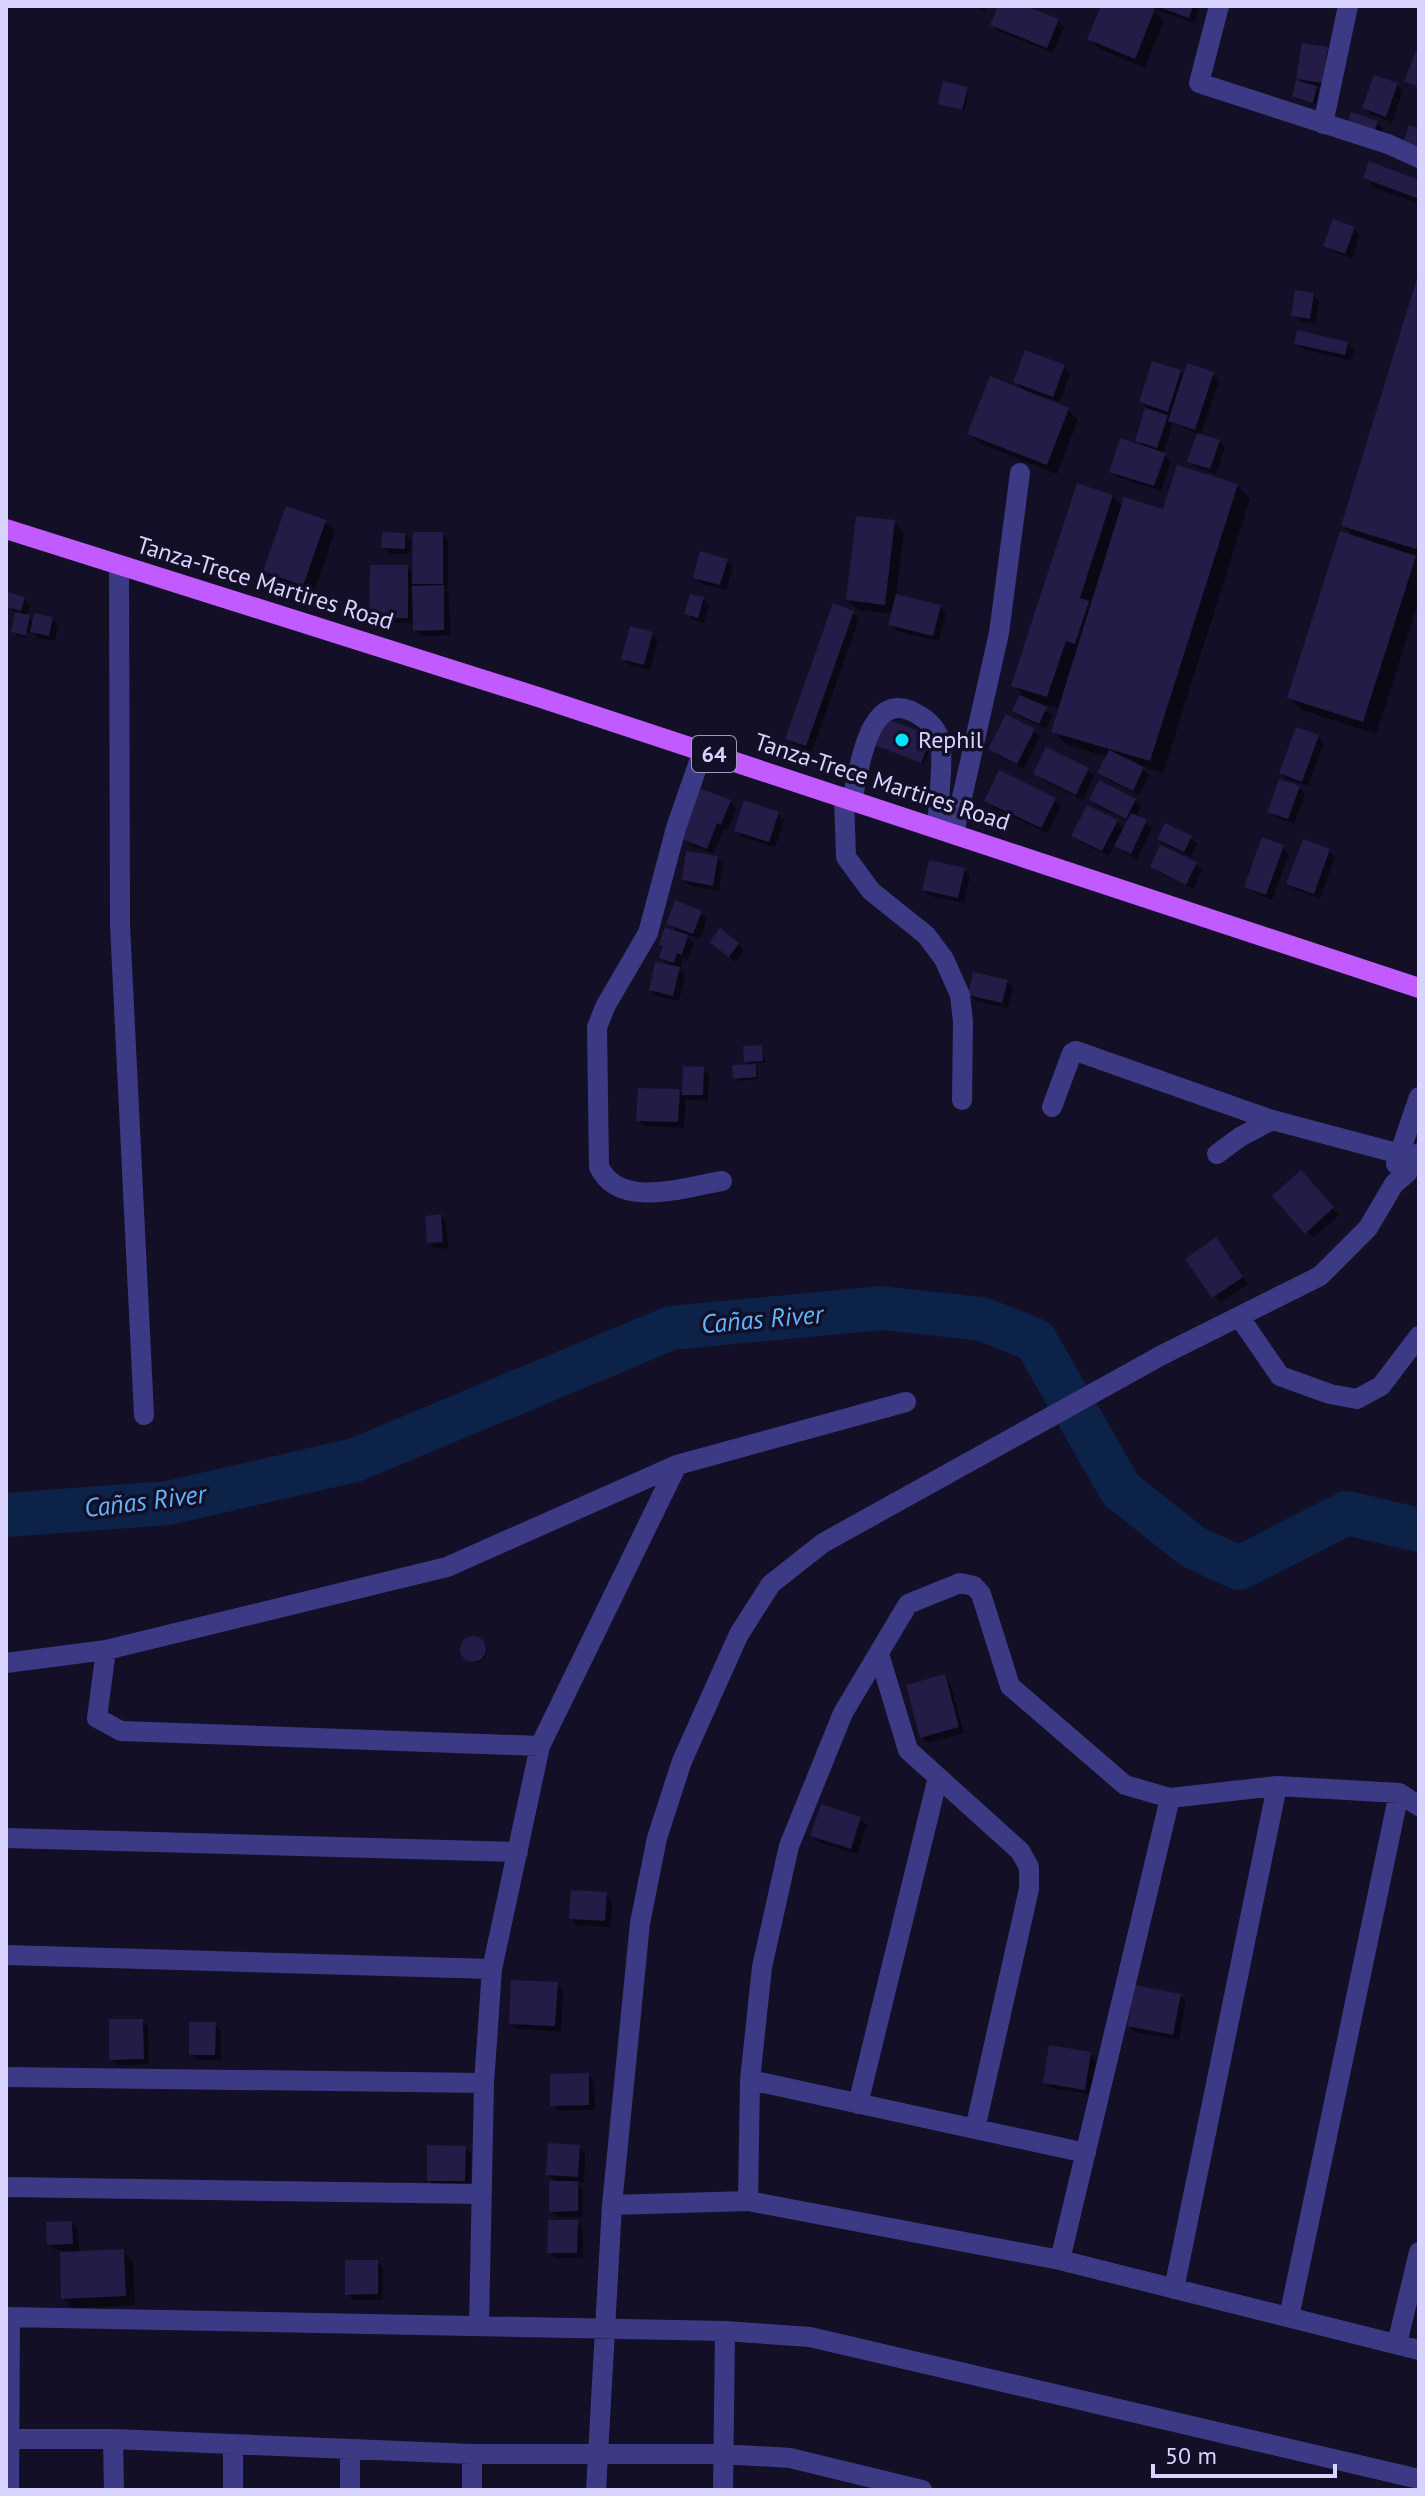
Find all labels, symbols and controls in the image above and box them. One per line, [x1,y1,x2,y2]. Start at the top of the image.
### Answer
street label: Tanza-Trece Martires Road [133,529,397,636]
place label: Rephil [918,724,983,755]
street label: Tanza-Trece Martires Road [750,726,1014,837]
marker: Rephil [893,731,911,749]
road number: 64 [692,736,736,772]
water label: Cañas River [700,1297,826,1340]
water label: Cañas River [82,1477,209,1524]
scale bar [1153,2428,1335,2478]
text: 50 m [1165,2440,1217,2471]

